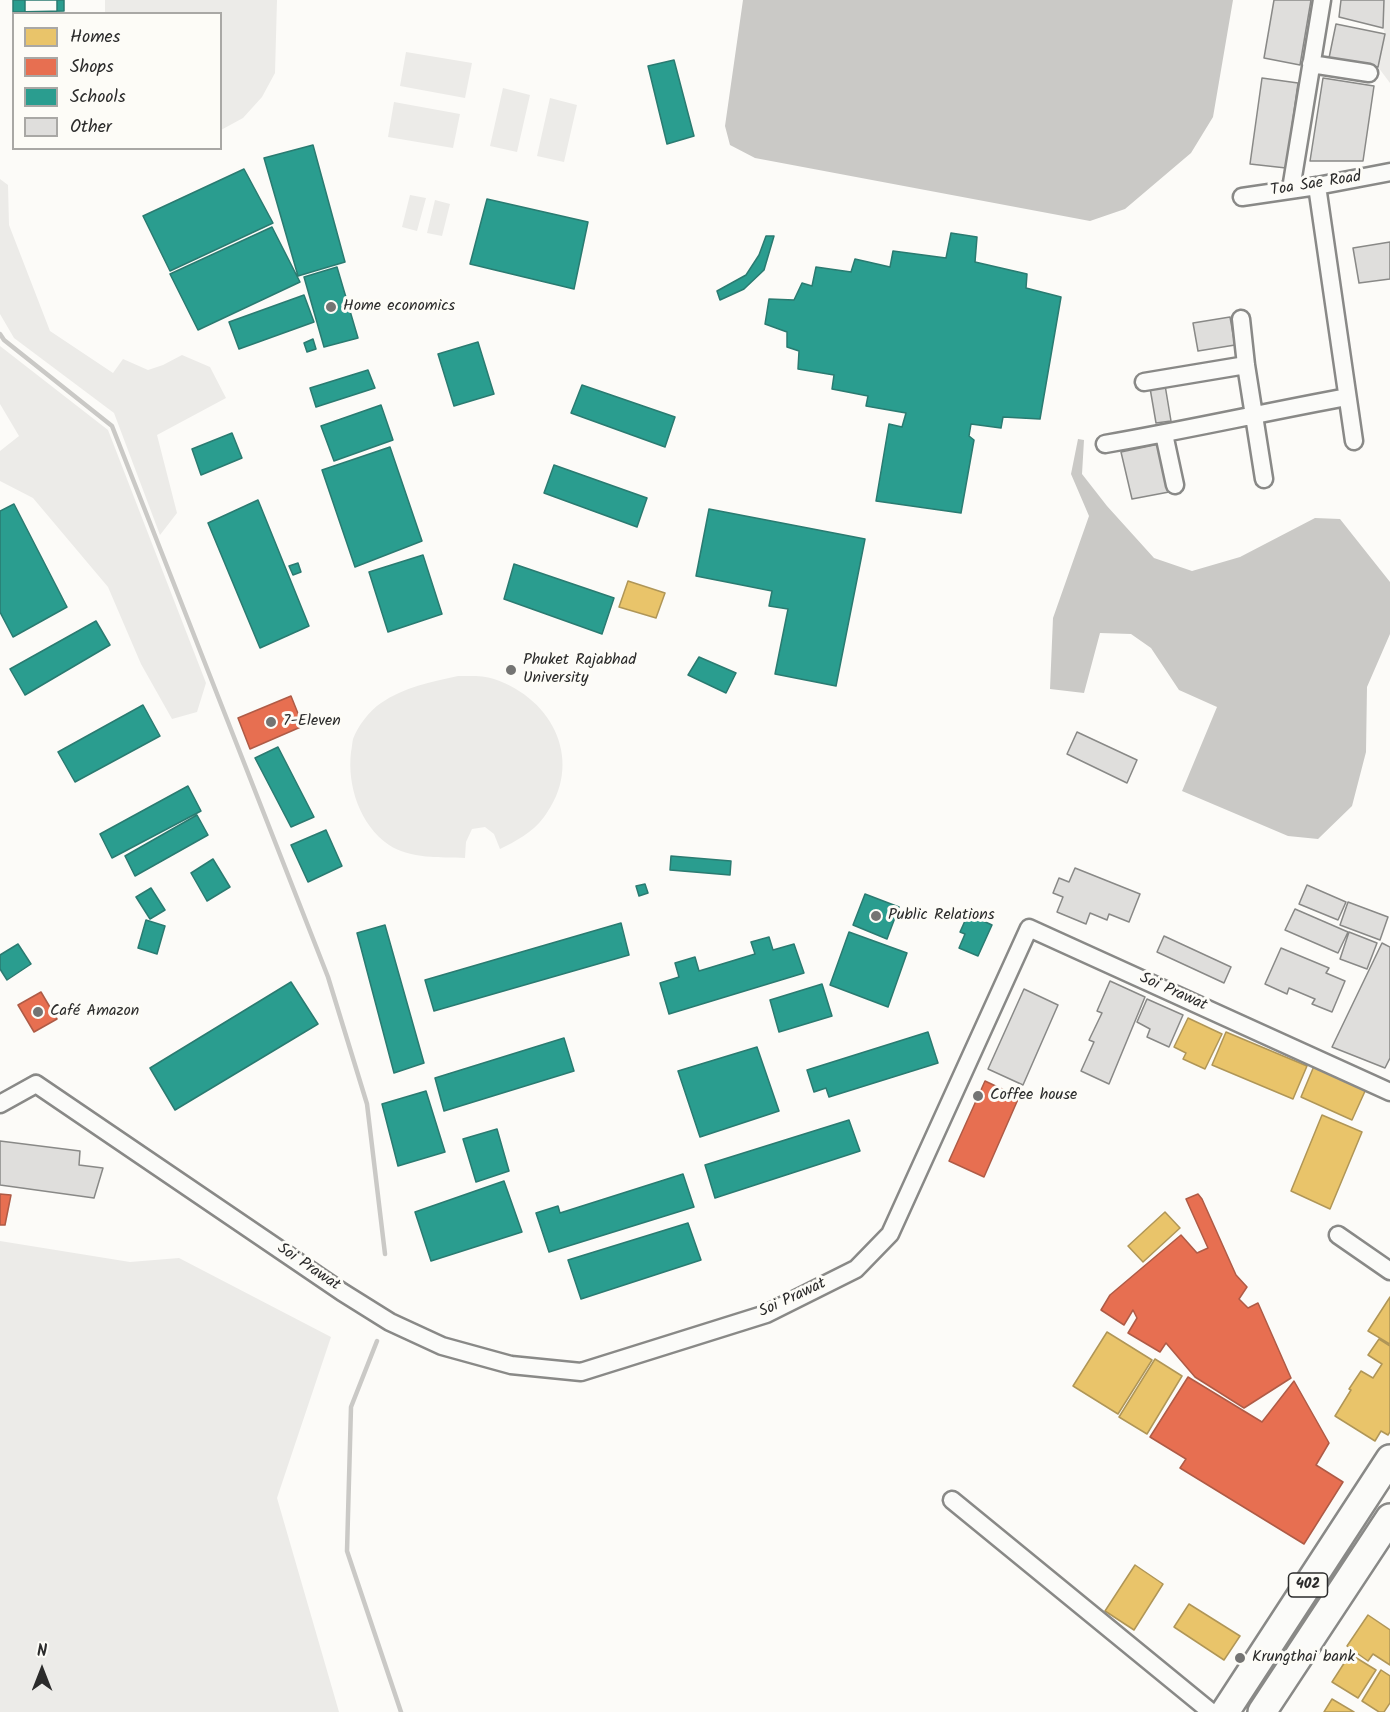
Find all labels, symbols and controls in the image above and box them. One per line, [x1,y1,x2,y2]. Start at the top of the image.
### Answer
legend [12,12,222,150]
text: Homes [70,23,120,52]
text: Shops [70,53,114,82]
text: Schools [70,83,126,112]
text: Other [70,113,112,142]
street label: Toa Sae Road [1269,168,1363,202]
place label: Home economics [343,297,455,317]
marker: Home economics [324,300,338,314]
place label: Phuket Rajabhad University [523,651,636,689]
marker: Phuket Rajabhad University [504,663,518,677]
place label: 7-Eleven [283,712,341,732]
marker: 7-Eleven [264,715,278,729]
place label: Public Relations [888,906,995,926]
marker: Public Relations [869,909,883,923]
street label: Soi Prawat [1136,970,1210,1016]
place label: Café Amazon [50,1002,139,1022]
marker: Café Amazon [31,1005,45,1019]
place label: Coffee house [990,1086,1077,1106]
marker: Coffee house [971,1089,985,1103]
street label: Soi Prawat [273,1240,343,1296]
street label: Soi Prawat [756,1275,830,1323]
road number: 402 [1288,1573,1328,1597]
text: N [37,1639,47,1664]
north arrow [12,1640,72,1700]
place label: Krungthai bank [1252,1648,1355,1668]
marker: Krungthai bank [1233,1651,1247,1665]

